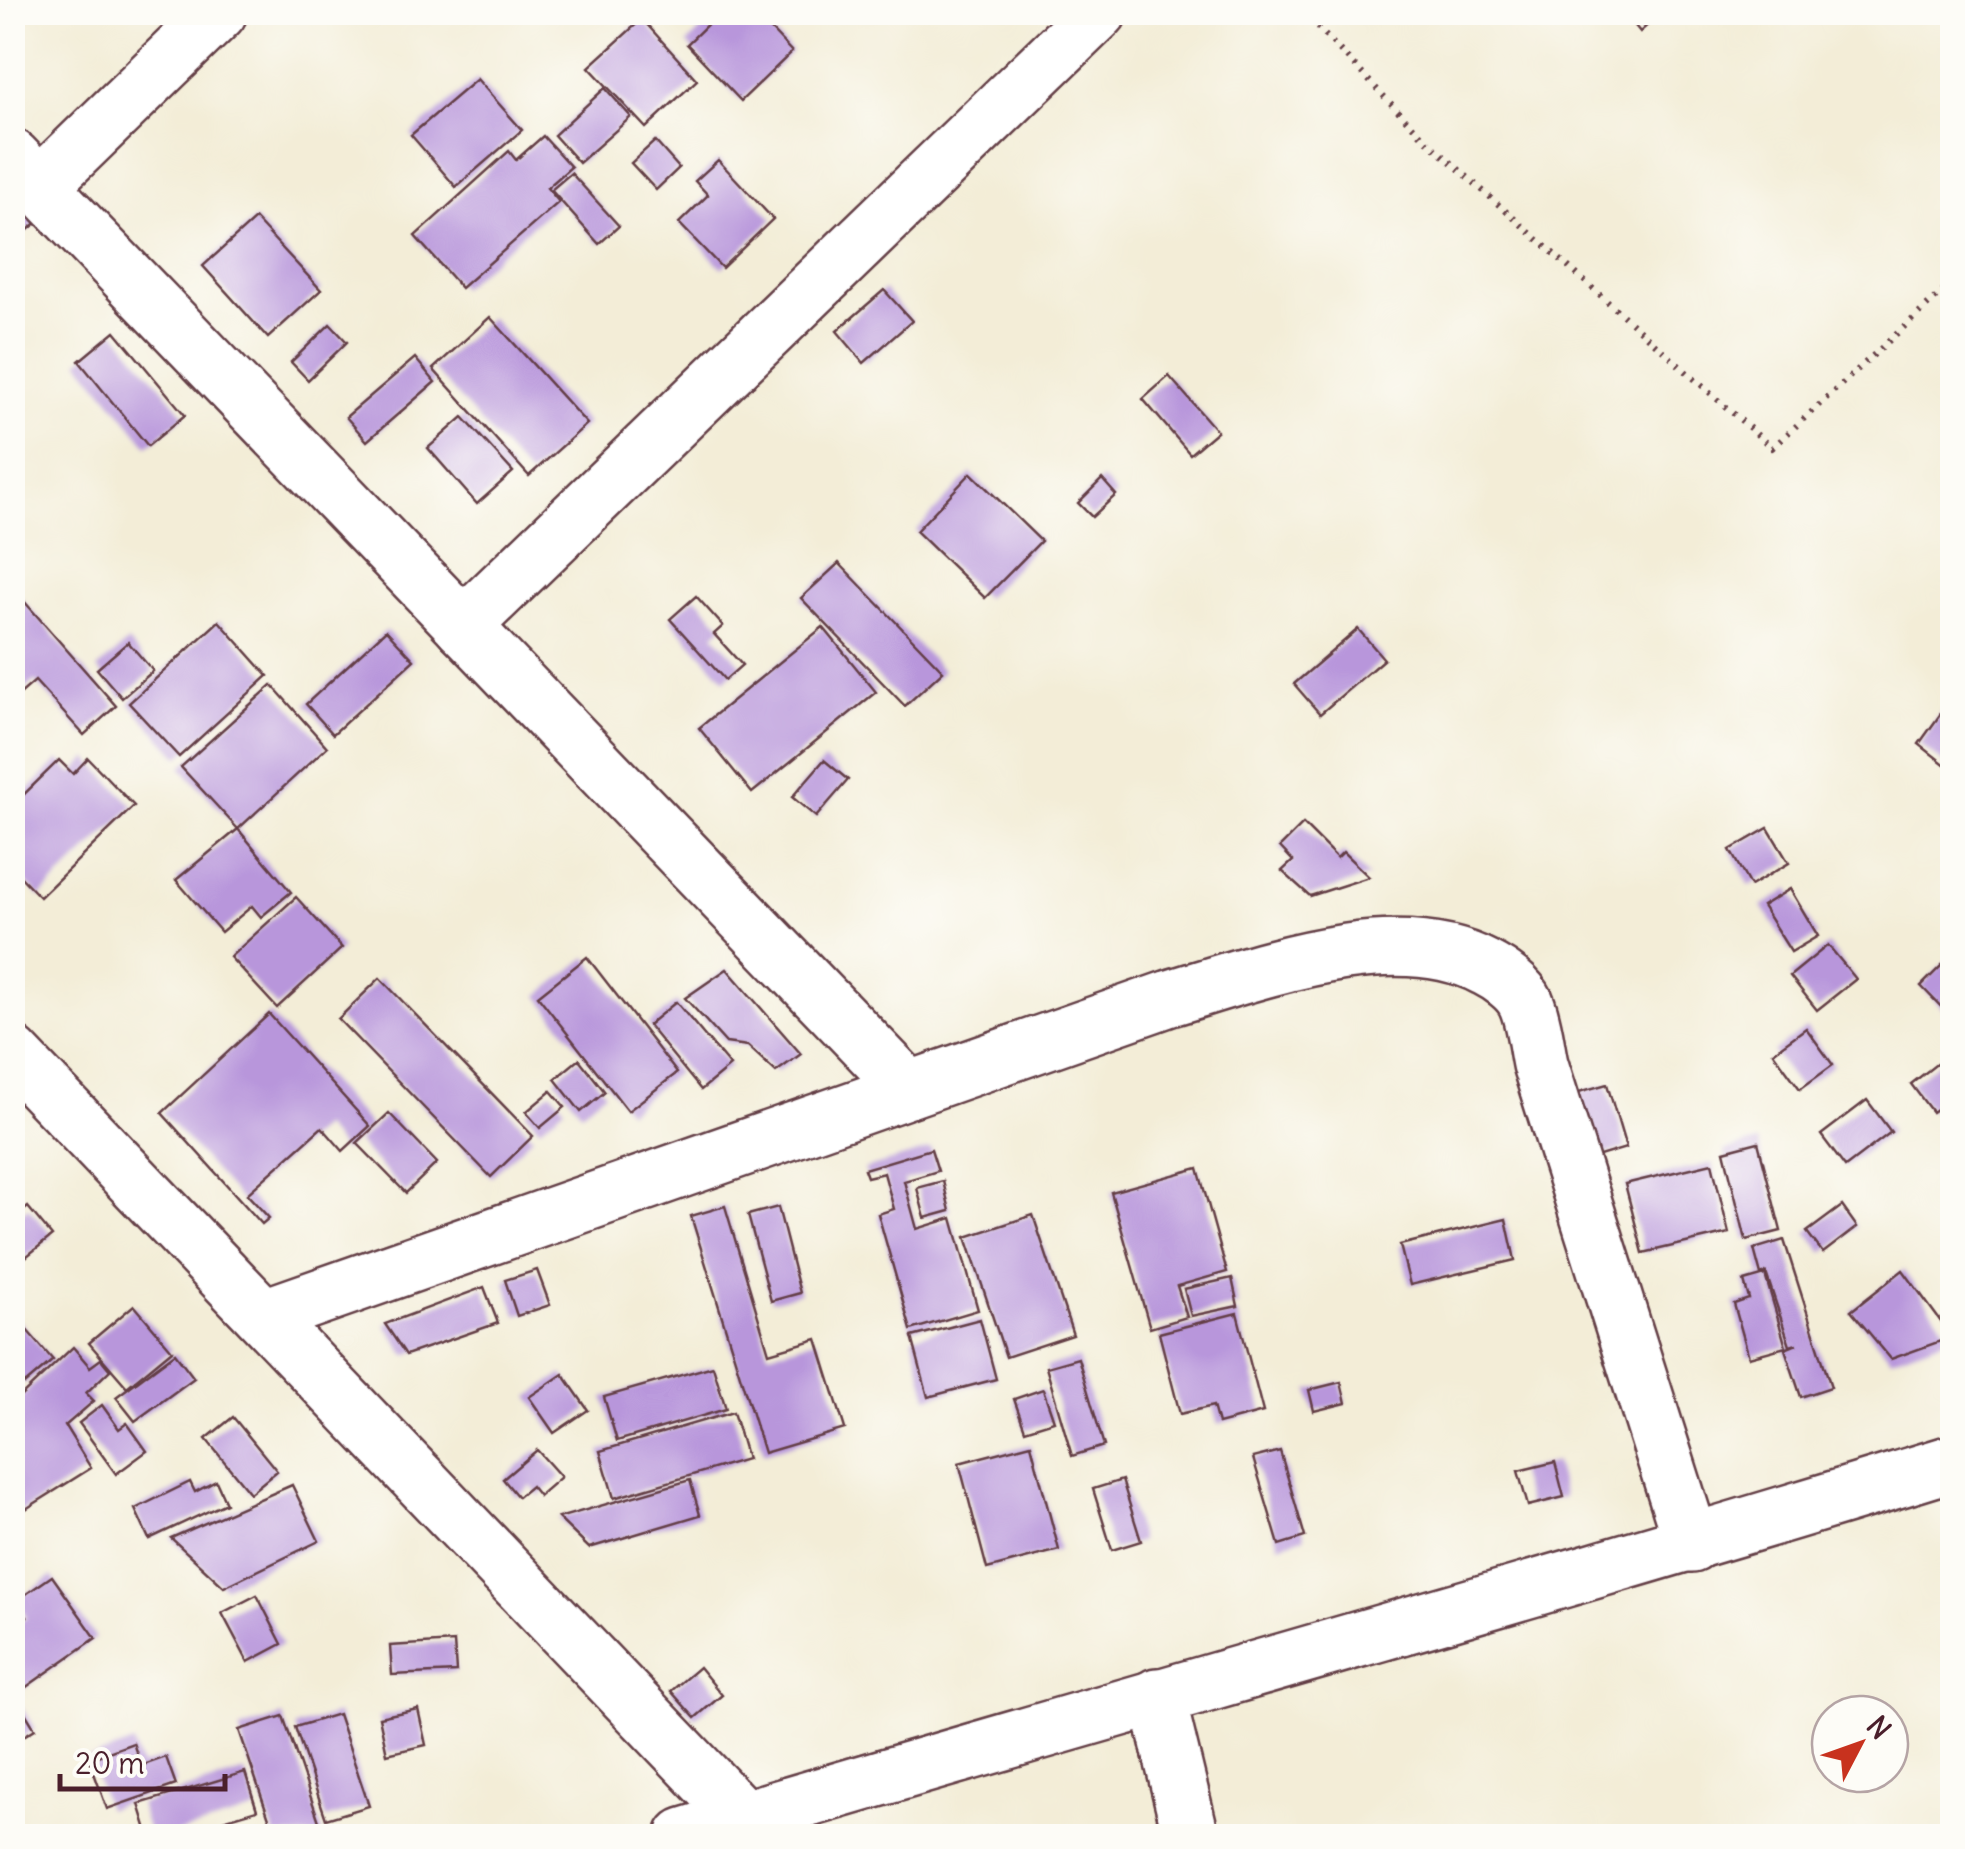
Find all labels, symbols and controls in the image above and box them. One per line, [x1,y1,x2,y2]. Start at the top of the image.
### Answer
north arrow [1810,1694,1910,1794]
text: N [1859,1708,1899,1747]
scale bar [60,1729,225,1791]
text: 20 m [75,1744,145,1782]

